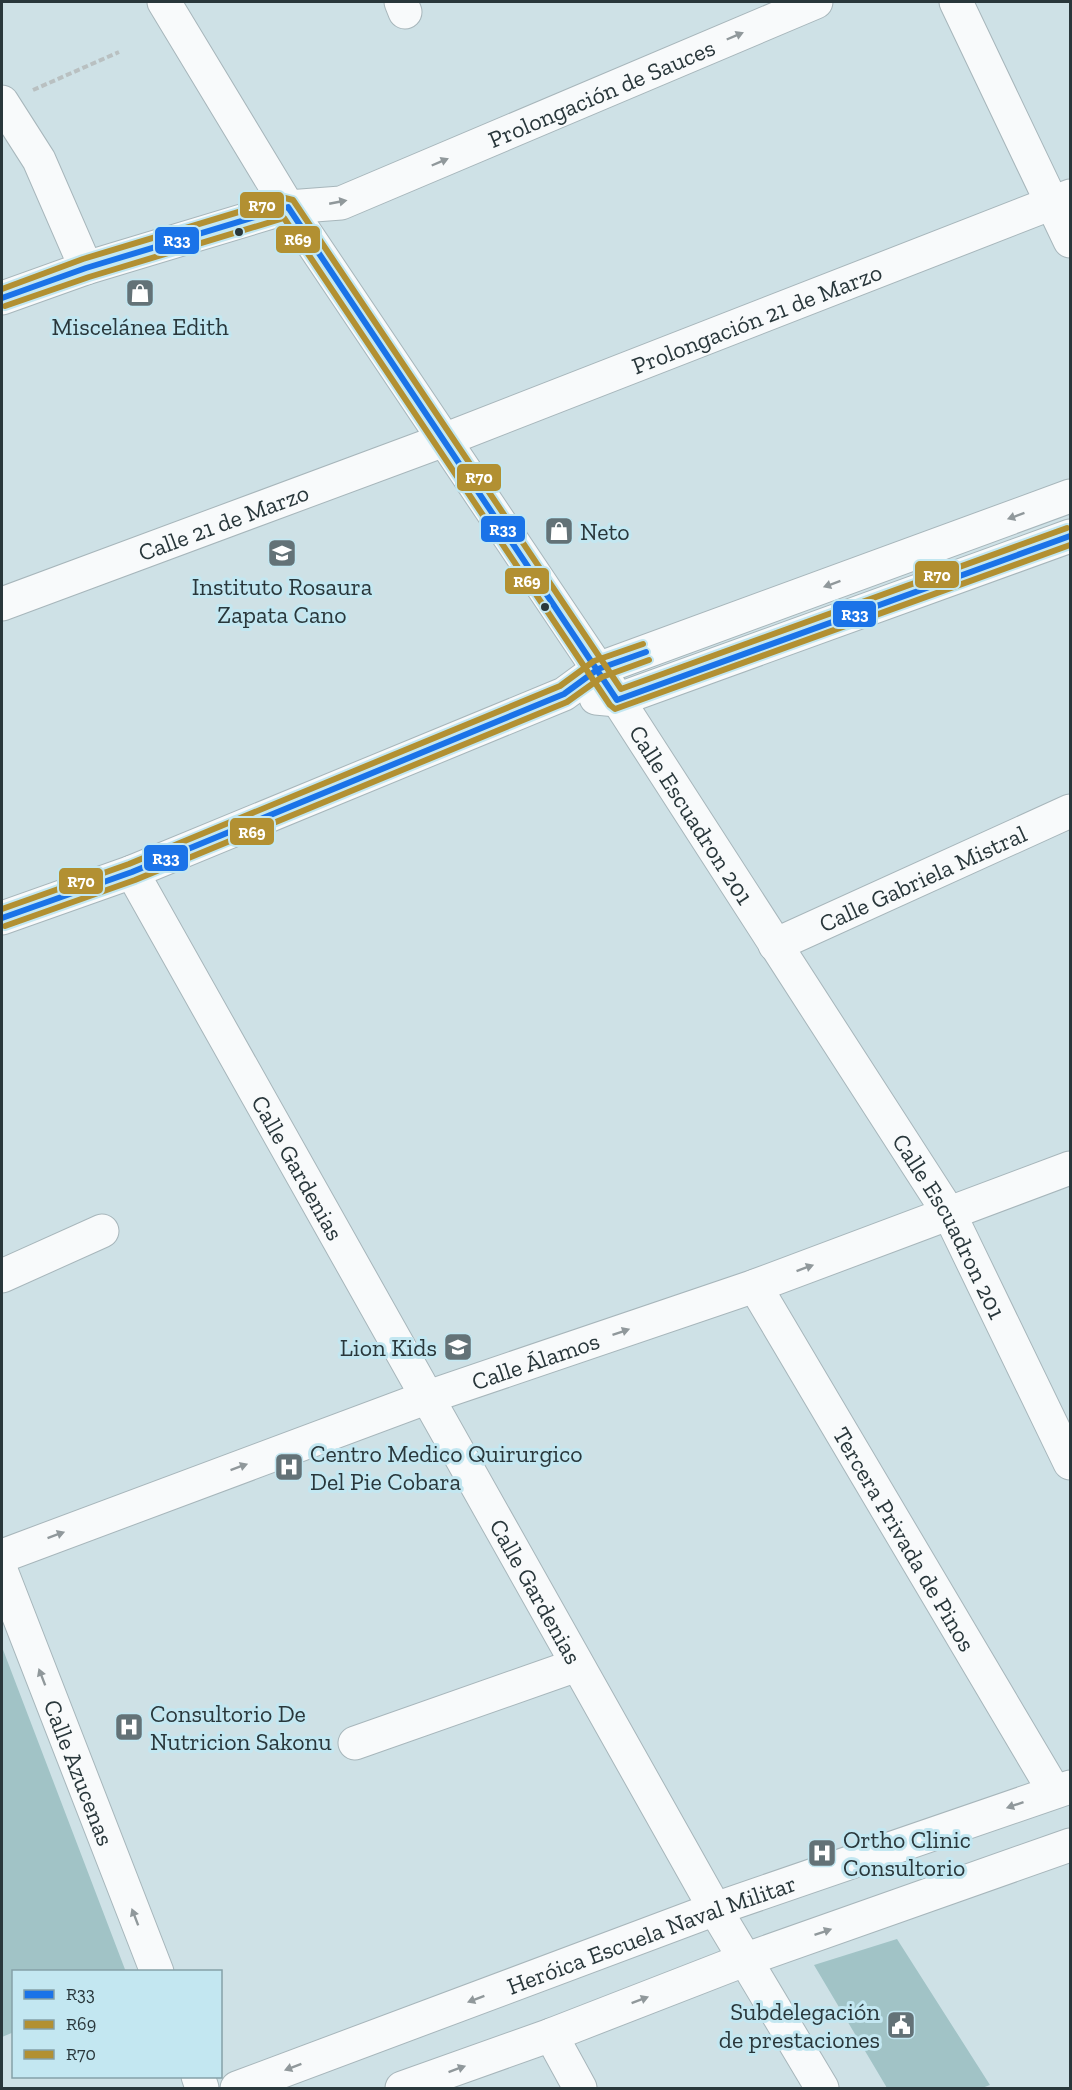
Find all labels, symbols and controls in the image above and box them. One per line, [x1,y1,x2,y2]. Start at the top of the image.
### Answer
one-way arrow [726,31,744,40]
street label: Prolongación de Sauces [484,32,719,154]
one-way arrow [431,157,449,167]
line badge: R70 [239,191,285,219]
text: R70 [248,196,276,215]
one-way arrow [329,198,348,207]
line badge: R69 [275,225,321,254]
line badge: R33 [154,226,200,255]
unlabelled marker [233,226,245,238]
text: R69 [284,230,312,249]
text: R33 [163,231,191,250]
street label: Prolongación 21 de Marzo [628,256,886,380]
shop icon: Miscelánea Edith [124,277,156,309]
place label: Miscelánea Edith [51,312,229,341]
line badge: R70 [456,463,502,492]
text: R70 [465,468,493,487]
street label: Calle 21 de Marzo [134,477,313,567]
one-way arrow [1006,512,1024,522]
line badge: R33 [480,515,526,543]
shop icon: Neto [543,515,575,547]
place label: Neto [580,517,630,546]
text: R33 [489,520,517,539]
school or university icon: Instituto Rosaura Zapata Cano [266,537,298,569]
line badge: R70 [914,560,960,589]
text: R70 [923,566,951,585]
line badge: R69 [504,567,550,595]
place label: Instituto Rosaura Zapata Cano [192,572,373,629]
text: R69 [513,572,541,591]
one-way arrow [823,579,841,589]
line badge: R33 [832,600,877,628]
unlabelled marker [539,601,551,613]
text: R33 [841,605,869,624]
street label: Calle Escuadron 201 [623,719,760,910]
line badge: R69 [229,817,275,846]
street label: Calle Gabriela Mistral [814,818,1031,938]
text: R69 [238,823,266,842]
line badge: R33 [143,844,189,872]
text: R33 [152,849,180,868]
line badge: R70 [58,867,104,895]
text: R70 [67,872,95,891]
street label: Calle Gardenias [246,1090,350,1245]
street label: Calle Escuadron 201 [887,1128,1012,1323]
one-way arrow [796,1262,814,1272]
street label: Calle Álamos [468,1325,603,1396]
one-way arrow [612,1326,630,1336]
school or university icon: Lion Kids [442,1331,474,1363]
place label: Lion Kids [340,1333,437,1362]
street label: Tercera Privada de Pinos [827,1422,982,1656]
place label: Centro Medico Quirurgico Del Pie Cobara [310,1439,583,1496]
hospital icon: Centro Medico Quirurgico Del Pie Cobara [273,1451,305,1483]
one-way arrow [230,1462,248,1472]
street label: Calle Gardenias [484,1513,589,1669]
one-way arrow [47,1530,65,1540]
one-way arrow [37,1667,47,1685]
street label: Calle Azucenas [38,1695,121,1850]
place label: Consultorio De Nutricion Sakonu [150,1699,332,1756]
hospital icon: Consultorio De Nutricion Sakonu [113,1711,145,1743]
one-way arrow [1006,1800,1024,1810]
place label: Ortho Clinic Consultorio [843,1825,971,1882]
hospital icon: Ortho Clinic Consultorio [806,1837,838,1869]
street label: Heróica Escuela Naval Militar [503,1868,800,2000]
one-way arrow [130,1908,140,1926]
one-way arrow [814,1927,832,1936]
legend [12,1970,222,2078]
text: R33 [66,1983,95,2005]
one-way arrow [467,1995,485,2004]
one-way arrow [631,1995,649,2004]
place label: Subdelegación de prestaciones [719,1997,880,2054]
public building icon: Subdelegación de prestaciones [885,2009,917,2041]
text: R69 [66,2013,96,2035]
text: R70 [66,2043,96,2065]
one-way arrow [284,2063,302,2073]
one-way arrow [448,2063,466,2073]

